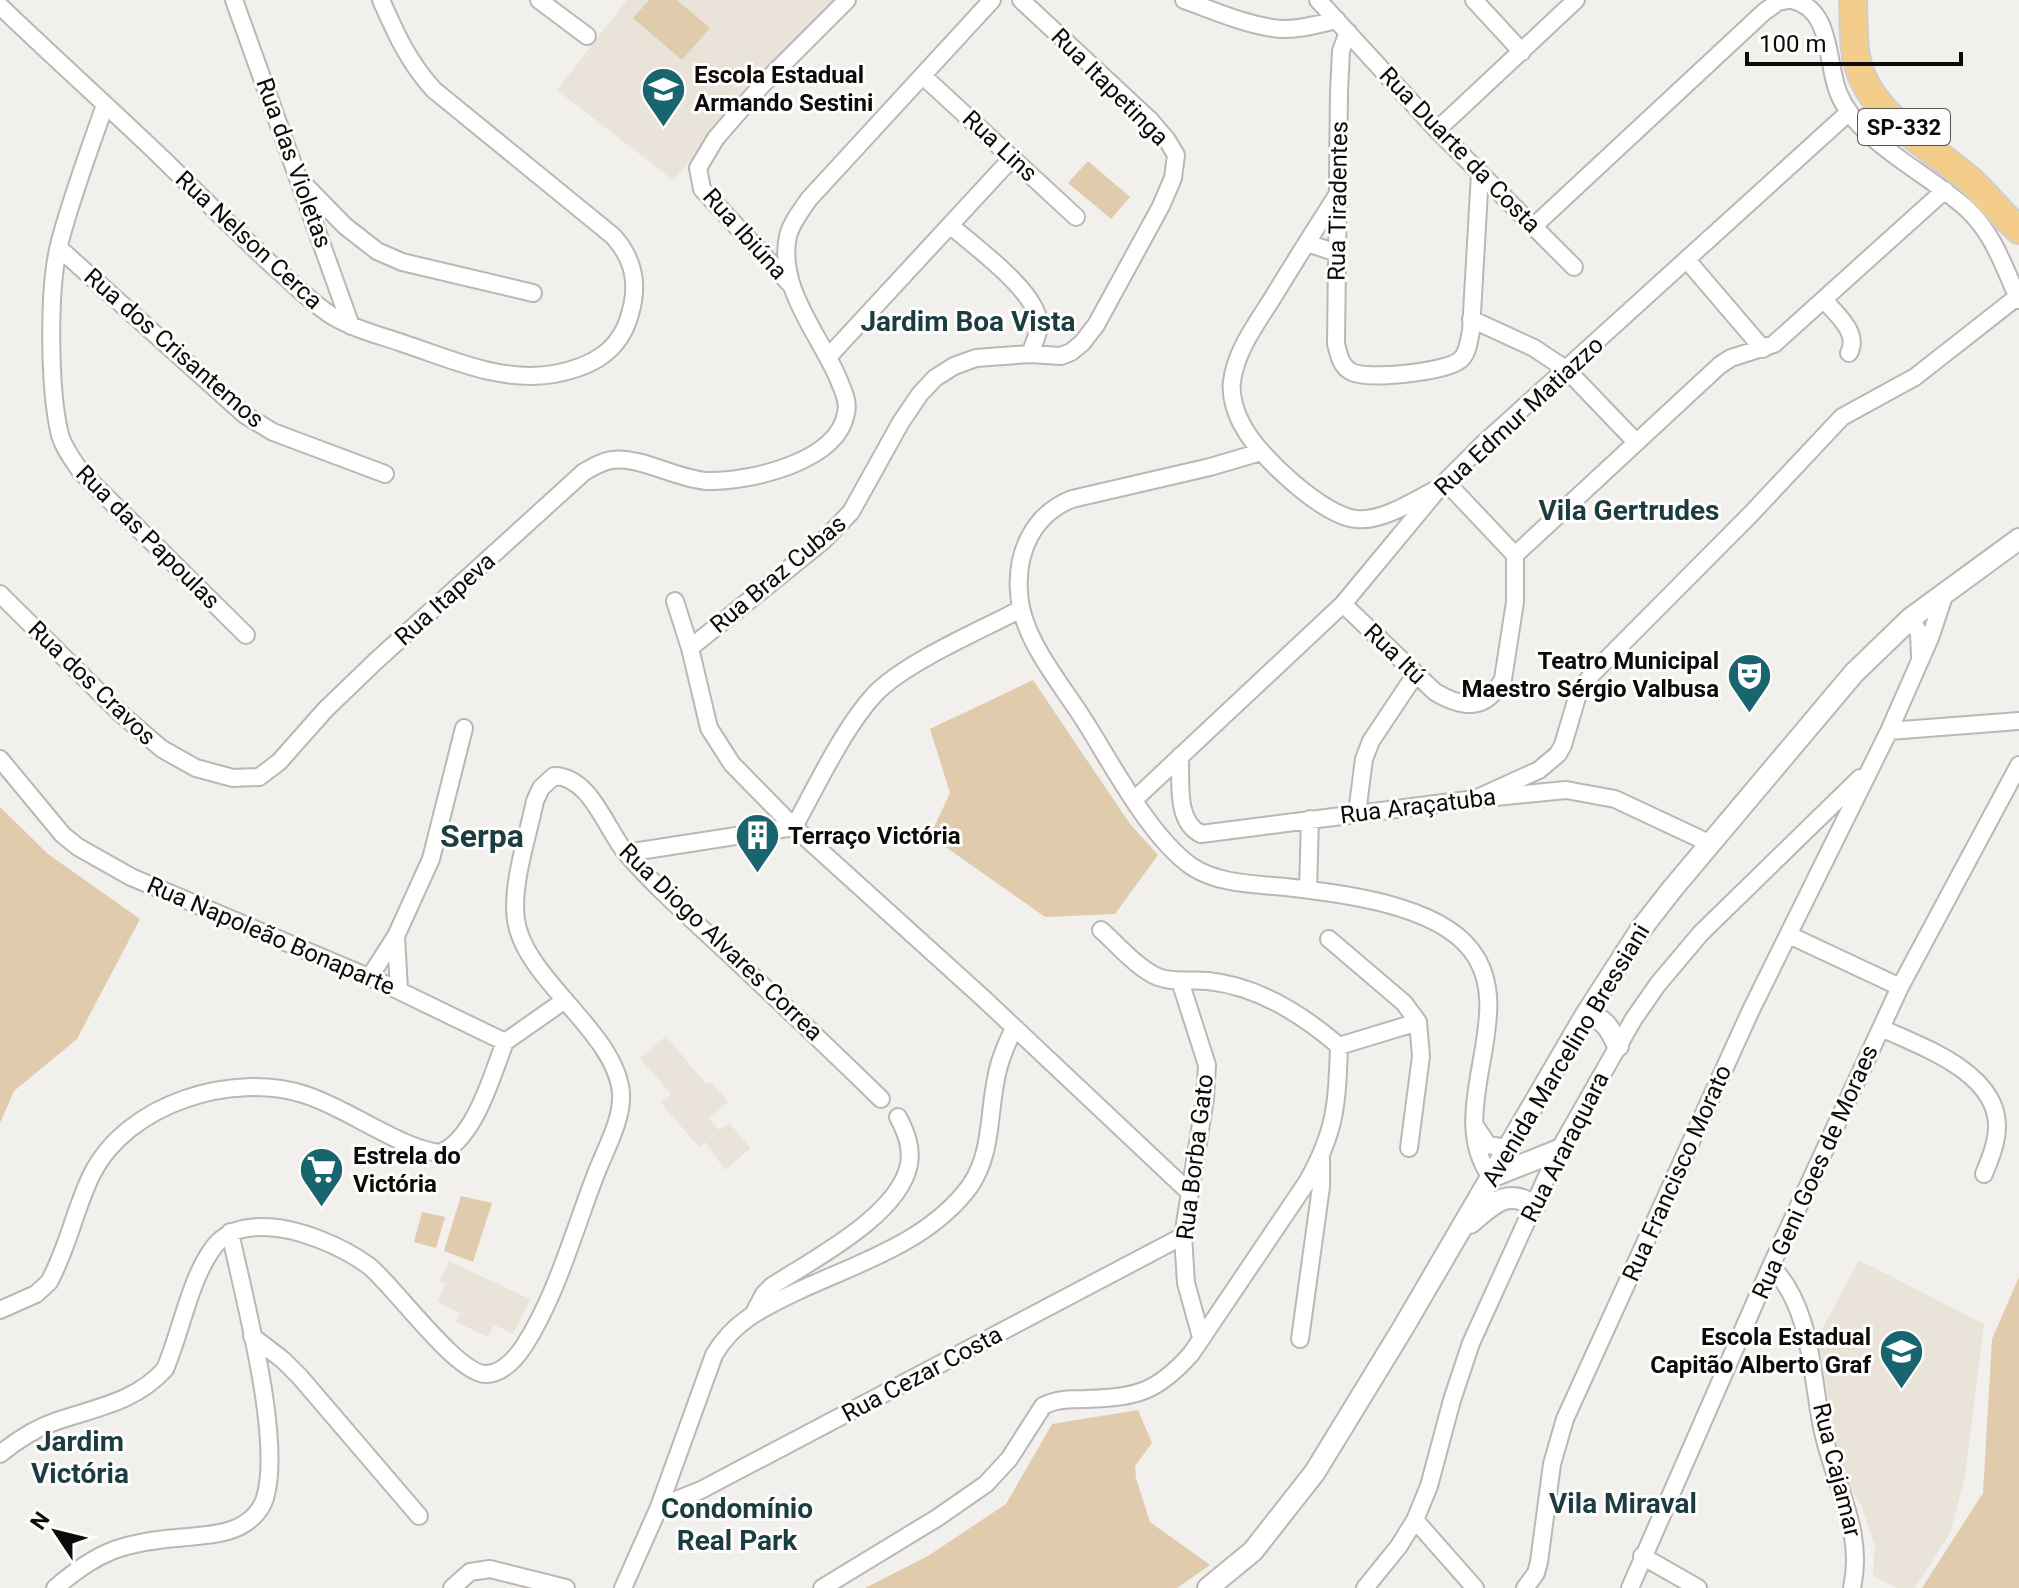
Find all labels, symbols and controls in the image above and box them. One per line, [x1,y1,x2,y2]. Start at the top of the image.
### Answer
scale bar [1747,16,1961,66]
street label: Rua Itapetinga [1046,23,1174,151]
text: 100 m [1759,30,1826,58]
place label: Escola Estadual Armando Sestini [694,61,873,117]
street label: Rua Duarte da Costa [1374,61,1546,239]
school or university icon: Escola Estadual Armando Sestini [639,65,687,128]
street label: Rua das Violetas [250,74,338,252]
street label: Rua Lins [957,105,1043,187]
road number: SP-332 [1858,109,1950,145]
street label: Rua Tiradentes [1323,121,1353,281]
street label: Rua Nelson Cerca [170,165,328,315]
street label: Rua Ibiúna [697,183,793,285]
street label: Rua dos Crisantemos [79,262,269,434]
district label: Jardim Boa Vista [860,305,1076,338]
street label: Rua Edmur Matiazzo [1429,331,1609,501]
street label: Rua das Papoulas [70,459,226,615]
district label: Vila Gertrudes [1539,494,1719,527]
street label: Rua Braz Cubas [705,509,851,639]
street label: Rua Itapeva [389,547,501,651]
street label: Rua dos Cravos [22,615,162,751]
street label: Rua Itú [1358,618,1432,690]
place label: Teatro Municipal Maestro Sérgio Valbusa [1461,647,1719,703]
theatre icon: Teatro Municipal Maestro Sérgio Valbusa [1726,651,1774,714]
street label: Rua Araçatuba [1339,783,1497,829]
building icon: Terraço Victória [733,812,781,875]
district label: Serpa [440,817,524,855]
place label: Terraço Victória [788,822,961,850]
street label: Rua Diogo Alvares Correa [614,838,828,1046]
street label: Rua Napoleão Bonaparte [143,871,399,1001]
street label: Avenida Marcelino Bressiani [1476,919,1656,1191]
street label: Rua Geni Goes de Moraes [1746,1041,1884,1303]
street label: Rua Francisco Morato [1617,1061,1737,1285]
street label: Rua Araraquara [1515,1067,1615,1227]
street label: Rua Borba Gato [1171,1072,1219,1242]
place label: Estrela do Victória [353,1142,461,1198]
supermarket icon: Estrela do Victória [298,1146,346,1209]
street label: Rua Cezar Costa [837,1320,1007,1428]
place label: Escola Estadual Capitão Alberto Graf [1650,1323,1871,1379]
school or university icon: Escola Estadual Capitão Alberto Graf [1878,1327,1926,1390]
street label: Rua Cajamar [1807,1400,1867,1540]
district label: Jardim Victória [31,1425,129,1490]
district label: Vila Miraval [1549,1487,1697,1520]
north arrow [16,1492,96,1572]
district label: Condomínio Real Park [661,1492,813,1557]
text: N [25,1507,55,1534]

